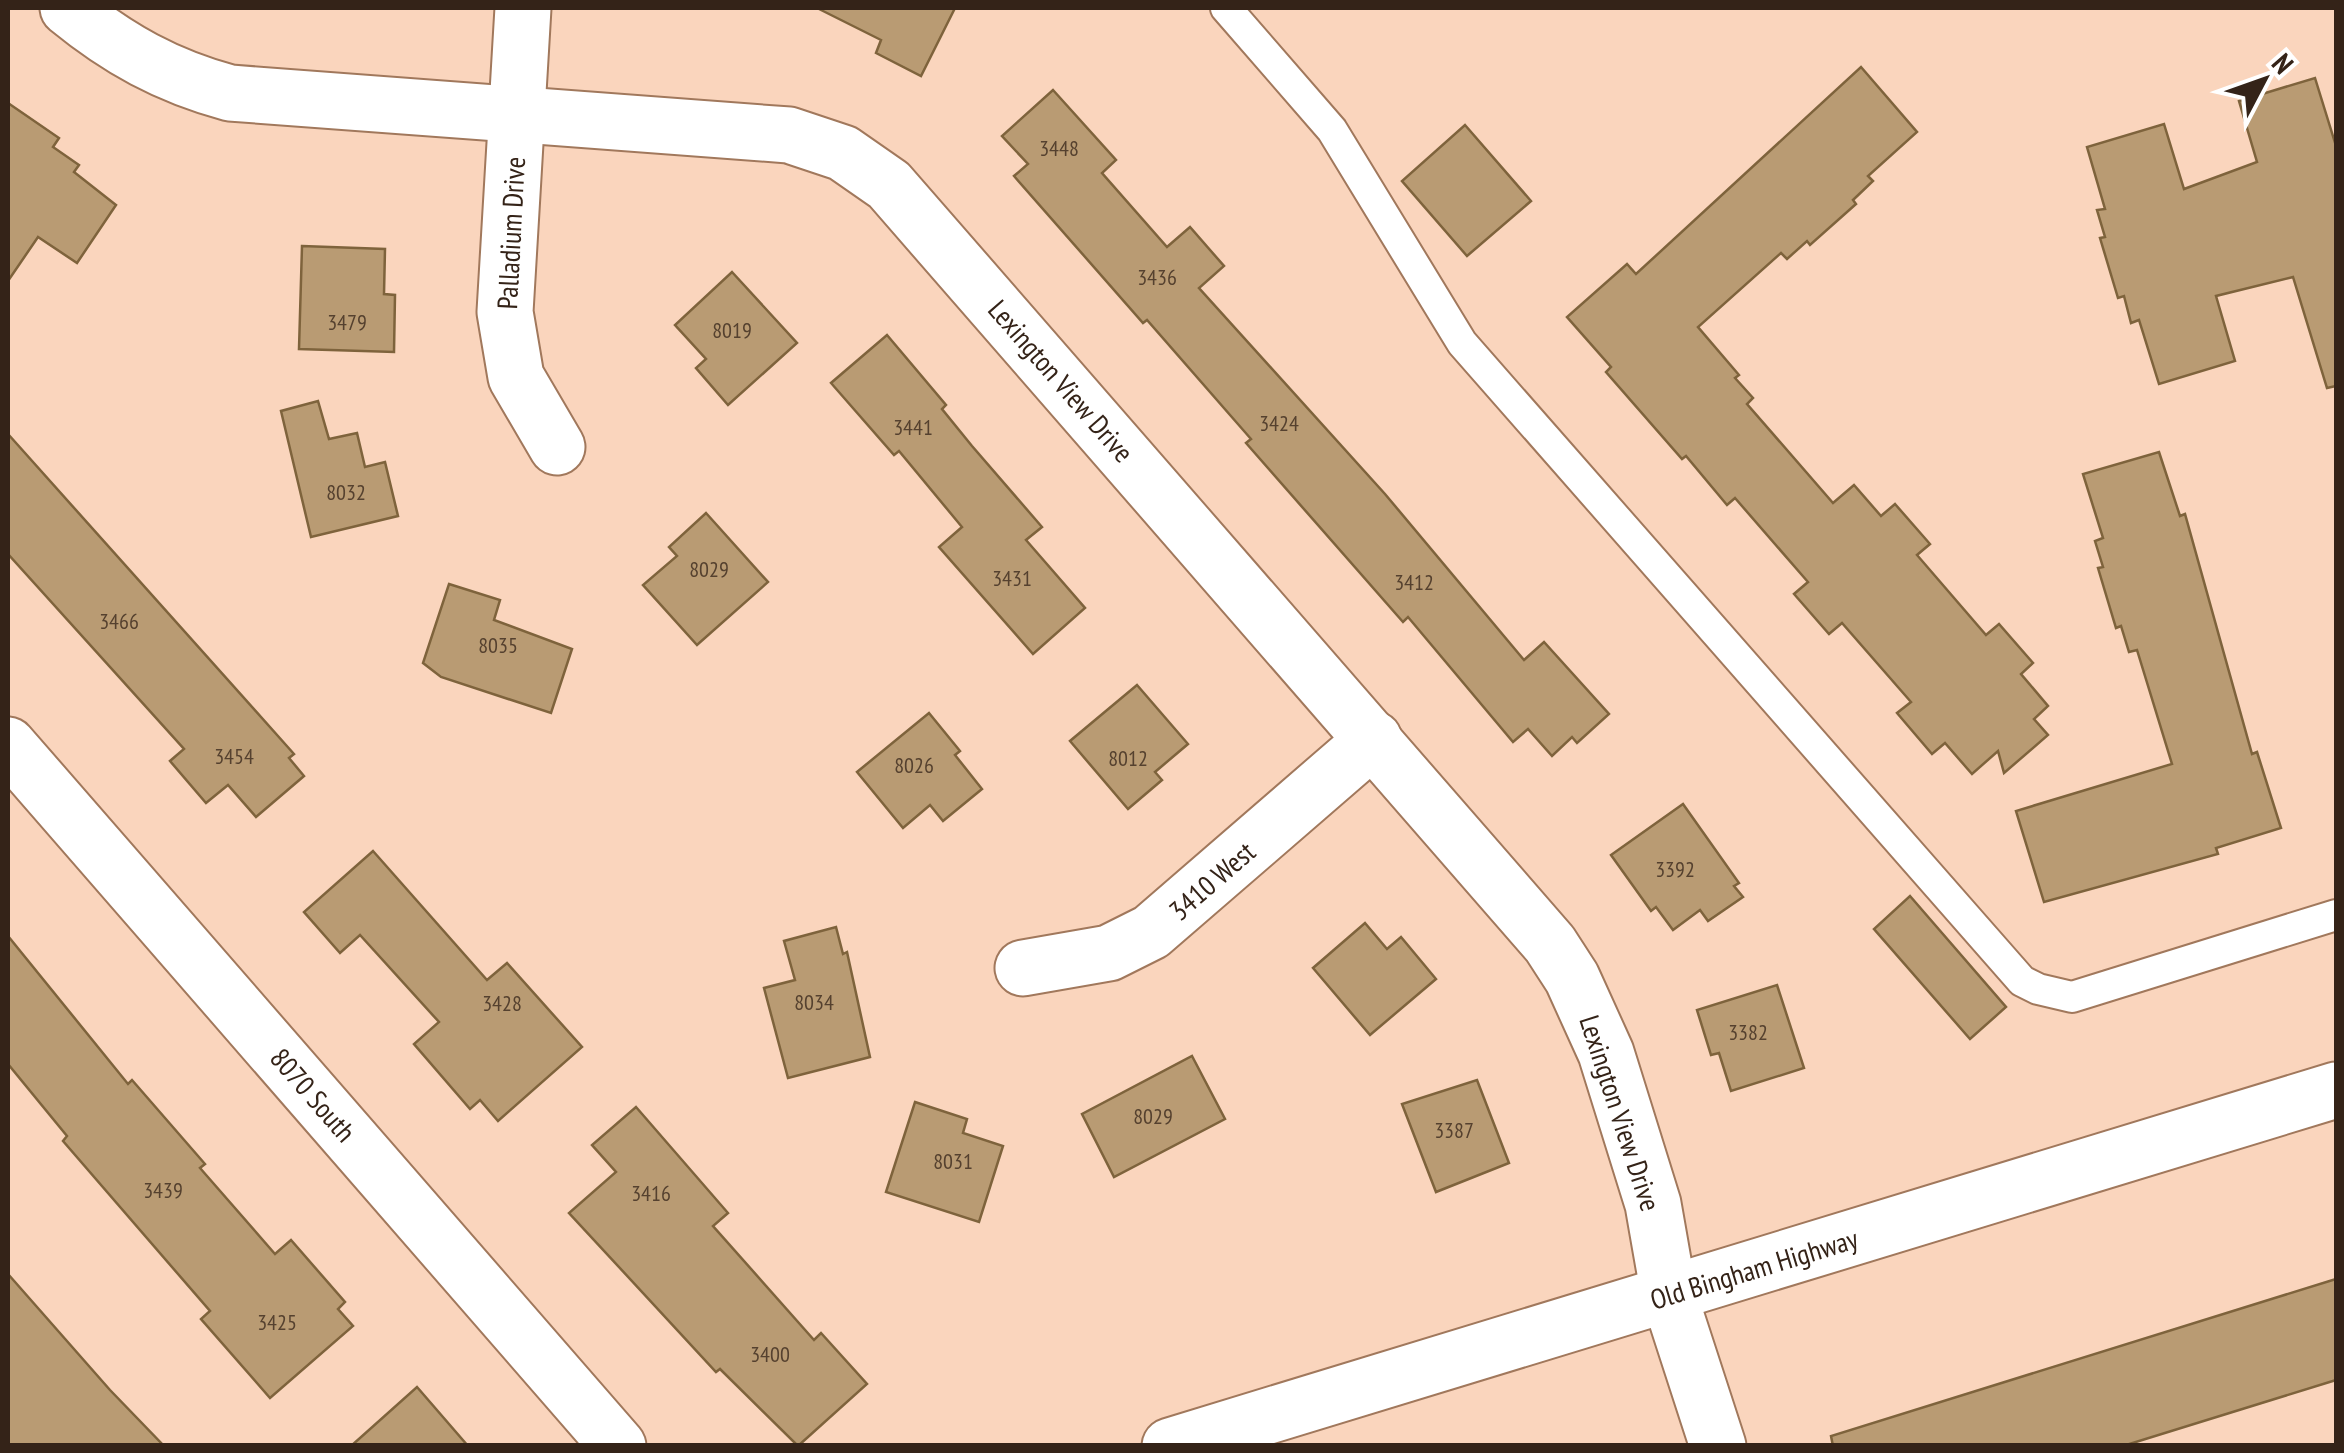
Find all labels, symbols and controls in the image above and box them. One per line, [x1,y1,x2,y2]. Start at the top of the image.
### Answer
north arrow [2214,30,2314,130]
text: N [2264,45,2302,81]
house number: 3448 [1039,134,1079,162]
street label: Palladium Drive [488,156,533,310]
house number: 3436 [1137,263,1177,291]
street label: Lexington View Drive [981,292,1142,470]
house number: 3479 [327,308,367,336]
house number: 8019 [712,316,752,344]
house number: 3424 [1259,409,1299,437]
house number: 3441 [893,413,933,441]
house number: 8032 [326,478,366,506]
house number: 8029 [689,555,729,583]
house number: 3431 [992,564,1032,592]
house number: 3412 [1394,568,1434,596]
house number: 3466 [99,607,139,635]
house number: 8035 [478,631,518,659]
house number: 3454 [214,742,254,770]
house number: 8012 [1108,744,1148,772]
house number: 8026 [894,751,934,779]
street label: 3410 West [1161,833,1263,928]
house number: 3392 [1655,855,1695,883]
house number: 8034 [794,988,834,1016]
house number: 3428 [482,989,522,1017]
street label: Lexington View Drive [1571,1010,1670,1215]
house number: 3382 [1728,1018,1768,1046]
street label: 8070 South [262,1040,364,1149]
house number: 8029 [1133,1102,1173,1130]
house number: 3387 [1434,1116,1474,1144]
house number: 8031 [933,1147,973,1175]
house number: 3439 [143,1176,183,1204]
house number: 3416 [631,1179,671,1207]
street label: Old Bingham Highway [1646,1219,1863,1318]
house number: 3425 [257,1308,297,1336]
house number: 3400 [750,1340,790,1368]

